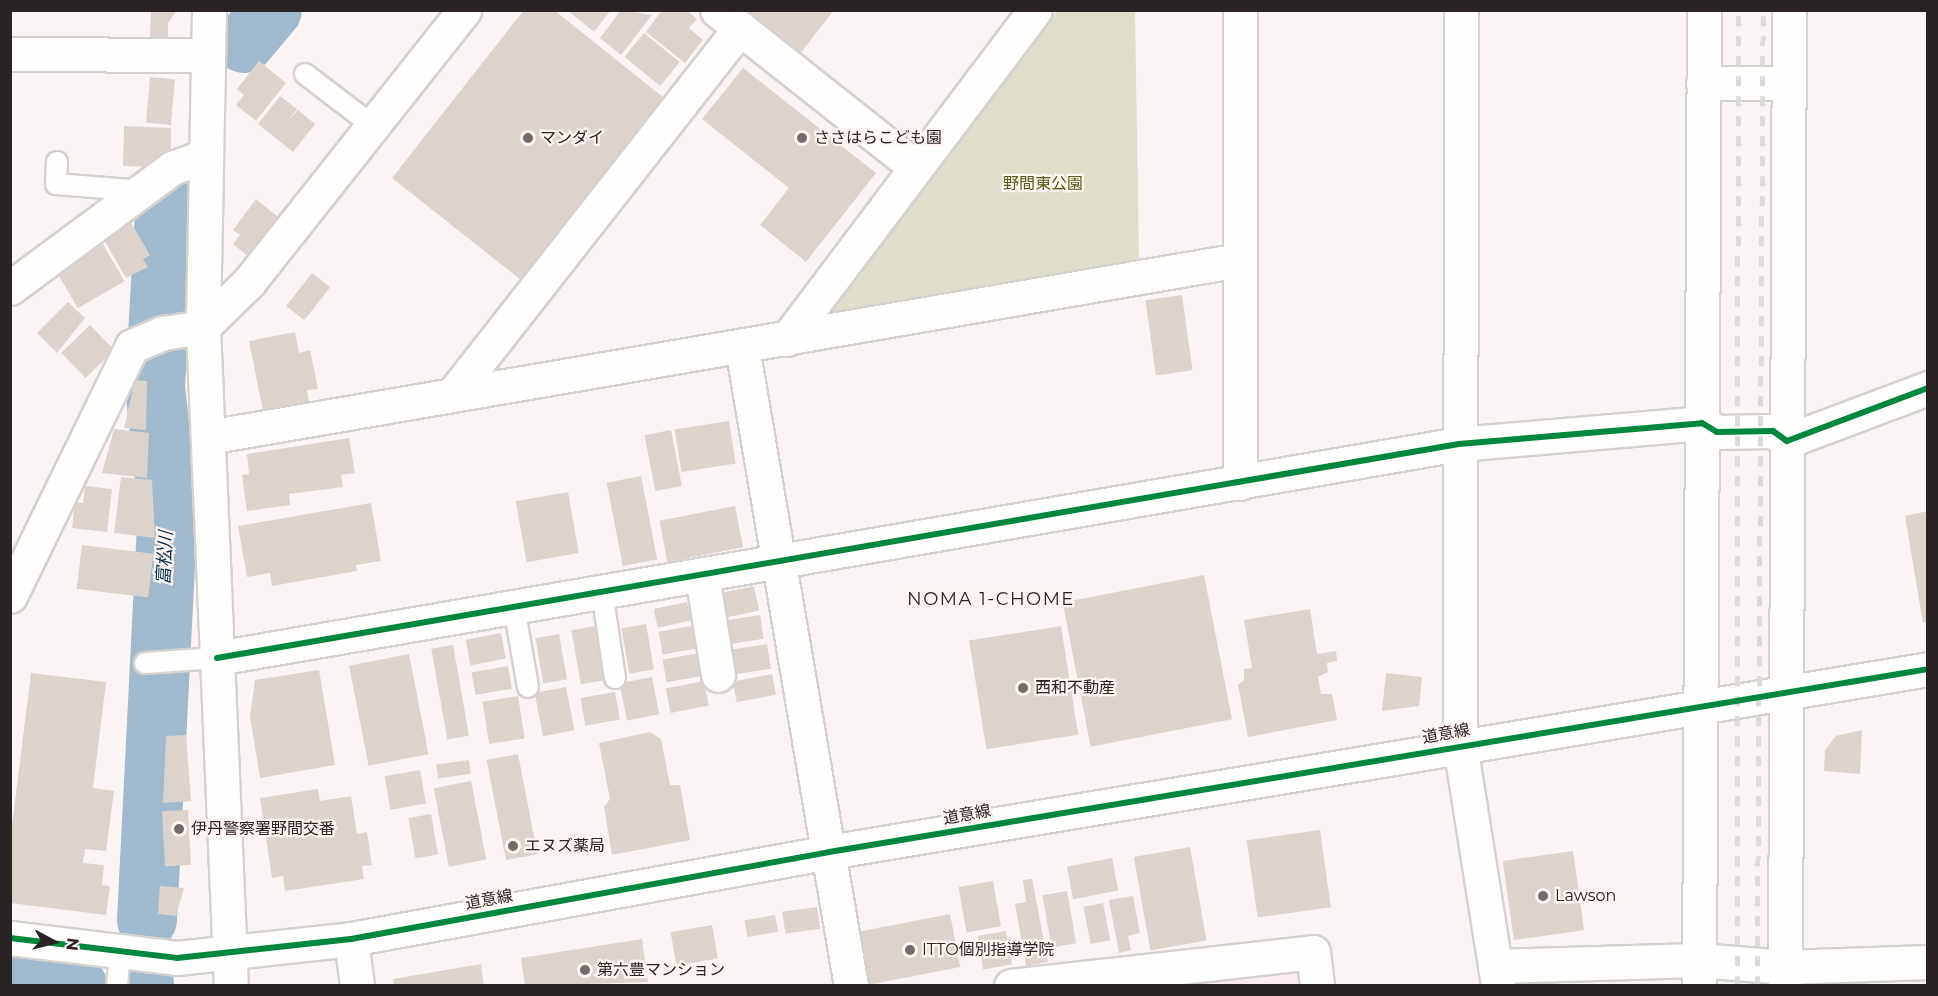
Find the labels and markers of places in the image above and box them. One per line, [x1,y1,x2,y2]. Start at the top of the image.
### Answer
place label: マンダイ [540,128,604,148]
place label: ささはらこども園 [814,128,942,148]
marker: マンダイ [521,131,535,145]
marker: ささはらこども園 [795,131,809,145]
place label: 西和不動産 [1035,678,1115,698]
marker: 西和不動産 [1016,681,1030,695]
place label: 伊丹警察署野間交番 [191,819,335,839]
marker: 伊丹警察署野間交番 [172,822,186,836]
place label: エヌズ薬局 [525,836,605,856]
marker: エヌズ薬局 [506,839,520,853]
place label: Lawson [1555,886,1616,906]
marker: Lawson [1536,889,1550,903]
place label: ITTO個別指導学院 [922,940,1055,960]
marker: ITTO個別指導学院 [903,943,917,957]
place label: 第六豊マンション [597,960,725,980]
marker: 第六豊マンション [578,963,592,977]

